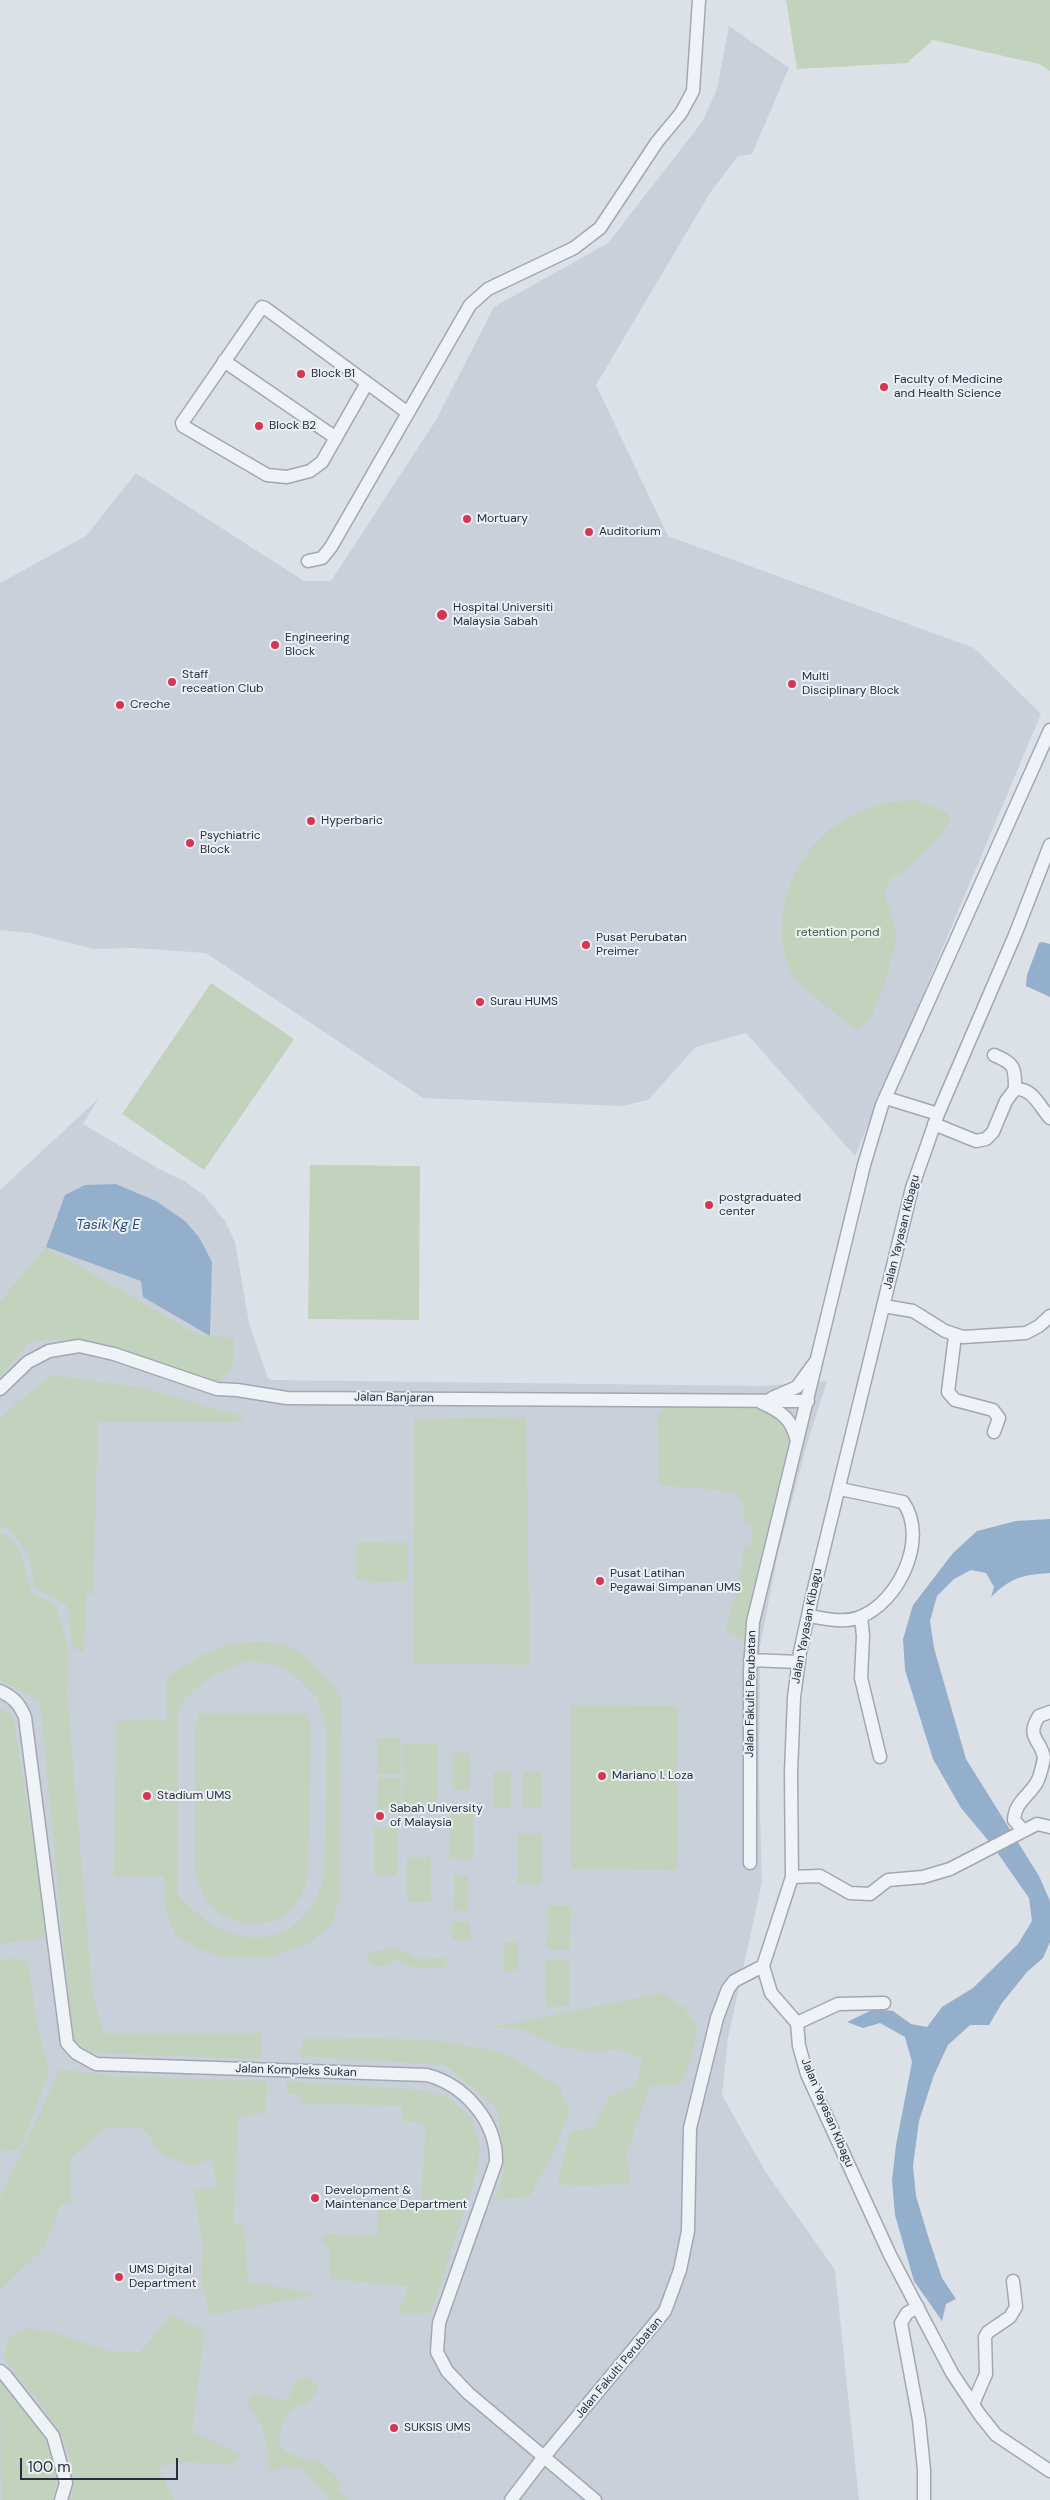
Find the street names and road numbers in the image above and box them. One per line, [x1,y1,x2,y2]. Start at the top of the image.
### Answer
street label: Jalan Yayasan Kibagu [881,1173,923,1291]
street label: Jalan Banjaran [354,1390,434,1406]
street label: Jalan Yayasan Kibagu [789,1567,825,1685]
street label: Jalan Fakulti Perubatan [743,1630,759,1758]
street label: Jalan Yayasan Kibagu [797,2056,857,2170]
street label: Jalan Kompleks Sukan [235,2062,357,2080]
street label: Jalan Fakulti Perubatan [573,2315,665,2421]

